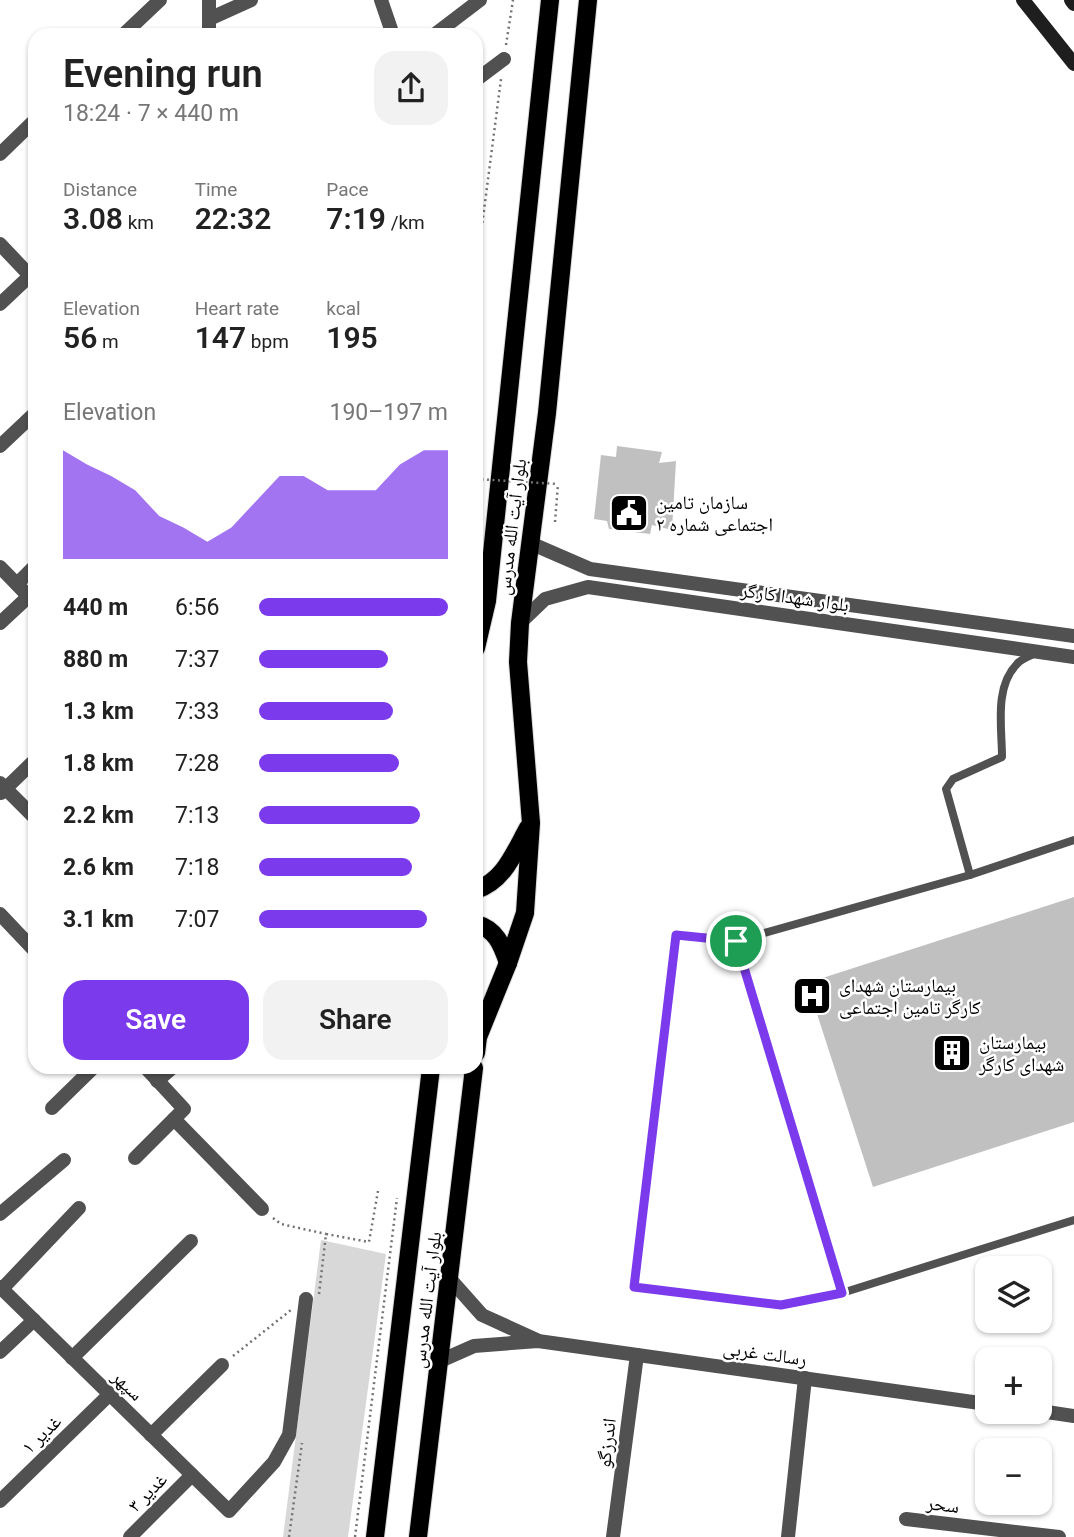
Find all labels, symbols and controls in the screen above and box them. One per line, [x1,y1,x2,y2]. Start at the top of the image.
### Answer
button: share [374,51,448,125]
text: Evening run [63,52,263,96]
text: 18:24 · 7 × 440 m [63,100,239,127]
text: Distance [63,178,137,201]
text: Time [195,178,237,201]
text: Pace [326,178,369,201]
text: 3.08 [63,201,123,236]
text: 22:32 [195,201,271,236]
text: 7:19 [326,201,386,236]
text: km [123,211,154,234]
text: /km [386,211,425,234]
text: Elevation [63,297,140,320]
text: Heart rate [195,297,279,320]
text: kcal [326,297,361,320]
text: 56 [63,320,97,355]
text: 147 [195,320,246,355]
text: 195 [326,320,378,355]
text: m [97,330,119,353]
text: bpm [246,330,289,353]
text: Elevation [63,399,156,426]
text: 190–197 m [329,399,448,426]
street label: بلوار آیت الله مدرس [492,457,531,597]
place label: سازمان تامین اجتماعی شماره ۲ [656,491,773,536]
public building icon: سازمان تامین اجتماعی شماره ۲ [608,492,650,534]
street label: بلوار شهدا کارگر [738,578,850,616]
text: 440 m [63,594,128,621]
text: 6:56 [175,594,219,621]
text: 880 m [63,646,128,673]
text: 7:37 [175,646,219,673]
text: 1.3 km [63,698,134,725]
text: 7:33 [175,698,219,725]
text: 1.8 km [63,750,134,777]
text: 7:28 [175,750,219,777]
text: 2.2 km [63,802,134,829]
text: 7:13 [175,802,219,829]
text: 2.6 km [63,854,134,881]
text: 7:18 [175,854,219,881]
text: 3.1 km [63,906,134,933]
text: 7:07 [175,906,219,933]
pin [706,911,766,971]
icon: arrive [717,922,755,960]
place label: بیمارستان شهدای کارگر تامین اجتماعی [839,974,981,1019]
hospital icon: بیمارستان شهدای کارگر تامین اجتماعی [791,975,833,1017]
button: Save [63,980,249,1060]
button: Share [263,980,448,1060]
place label: بیمارستان شهدای کارگر [978,1031,1064,1076]
building icon: بیمارستان شهدای کارگر [931,1032,973,1074]
street label: بلوار آیت الله مدرس [407,1230,446,1370]
map controls [975,1256,1052,1515]
button: layers [975,1256,1052,1333]
street label: رسالت غربی [722,1336,808,1371]
button: + [975,1347,1052,1424]
street label: سپهر [107,1364,148,1406]
street label: غدیر ۱ [17,1410,66,1459]
street label: اندرزگو [592,1417,621,1469]
button: − [975,1438,1052,1515]
street label: غدیر ۳ [123,1468,172,1517]
street label: سحر [924,1491,961,1518]

